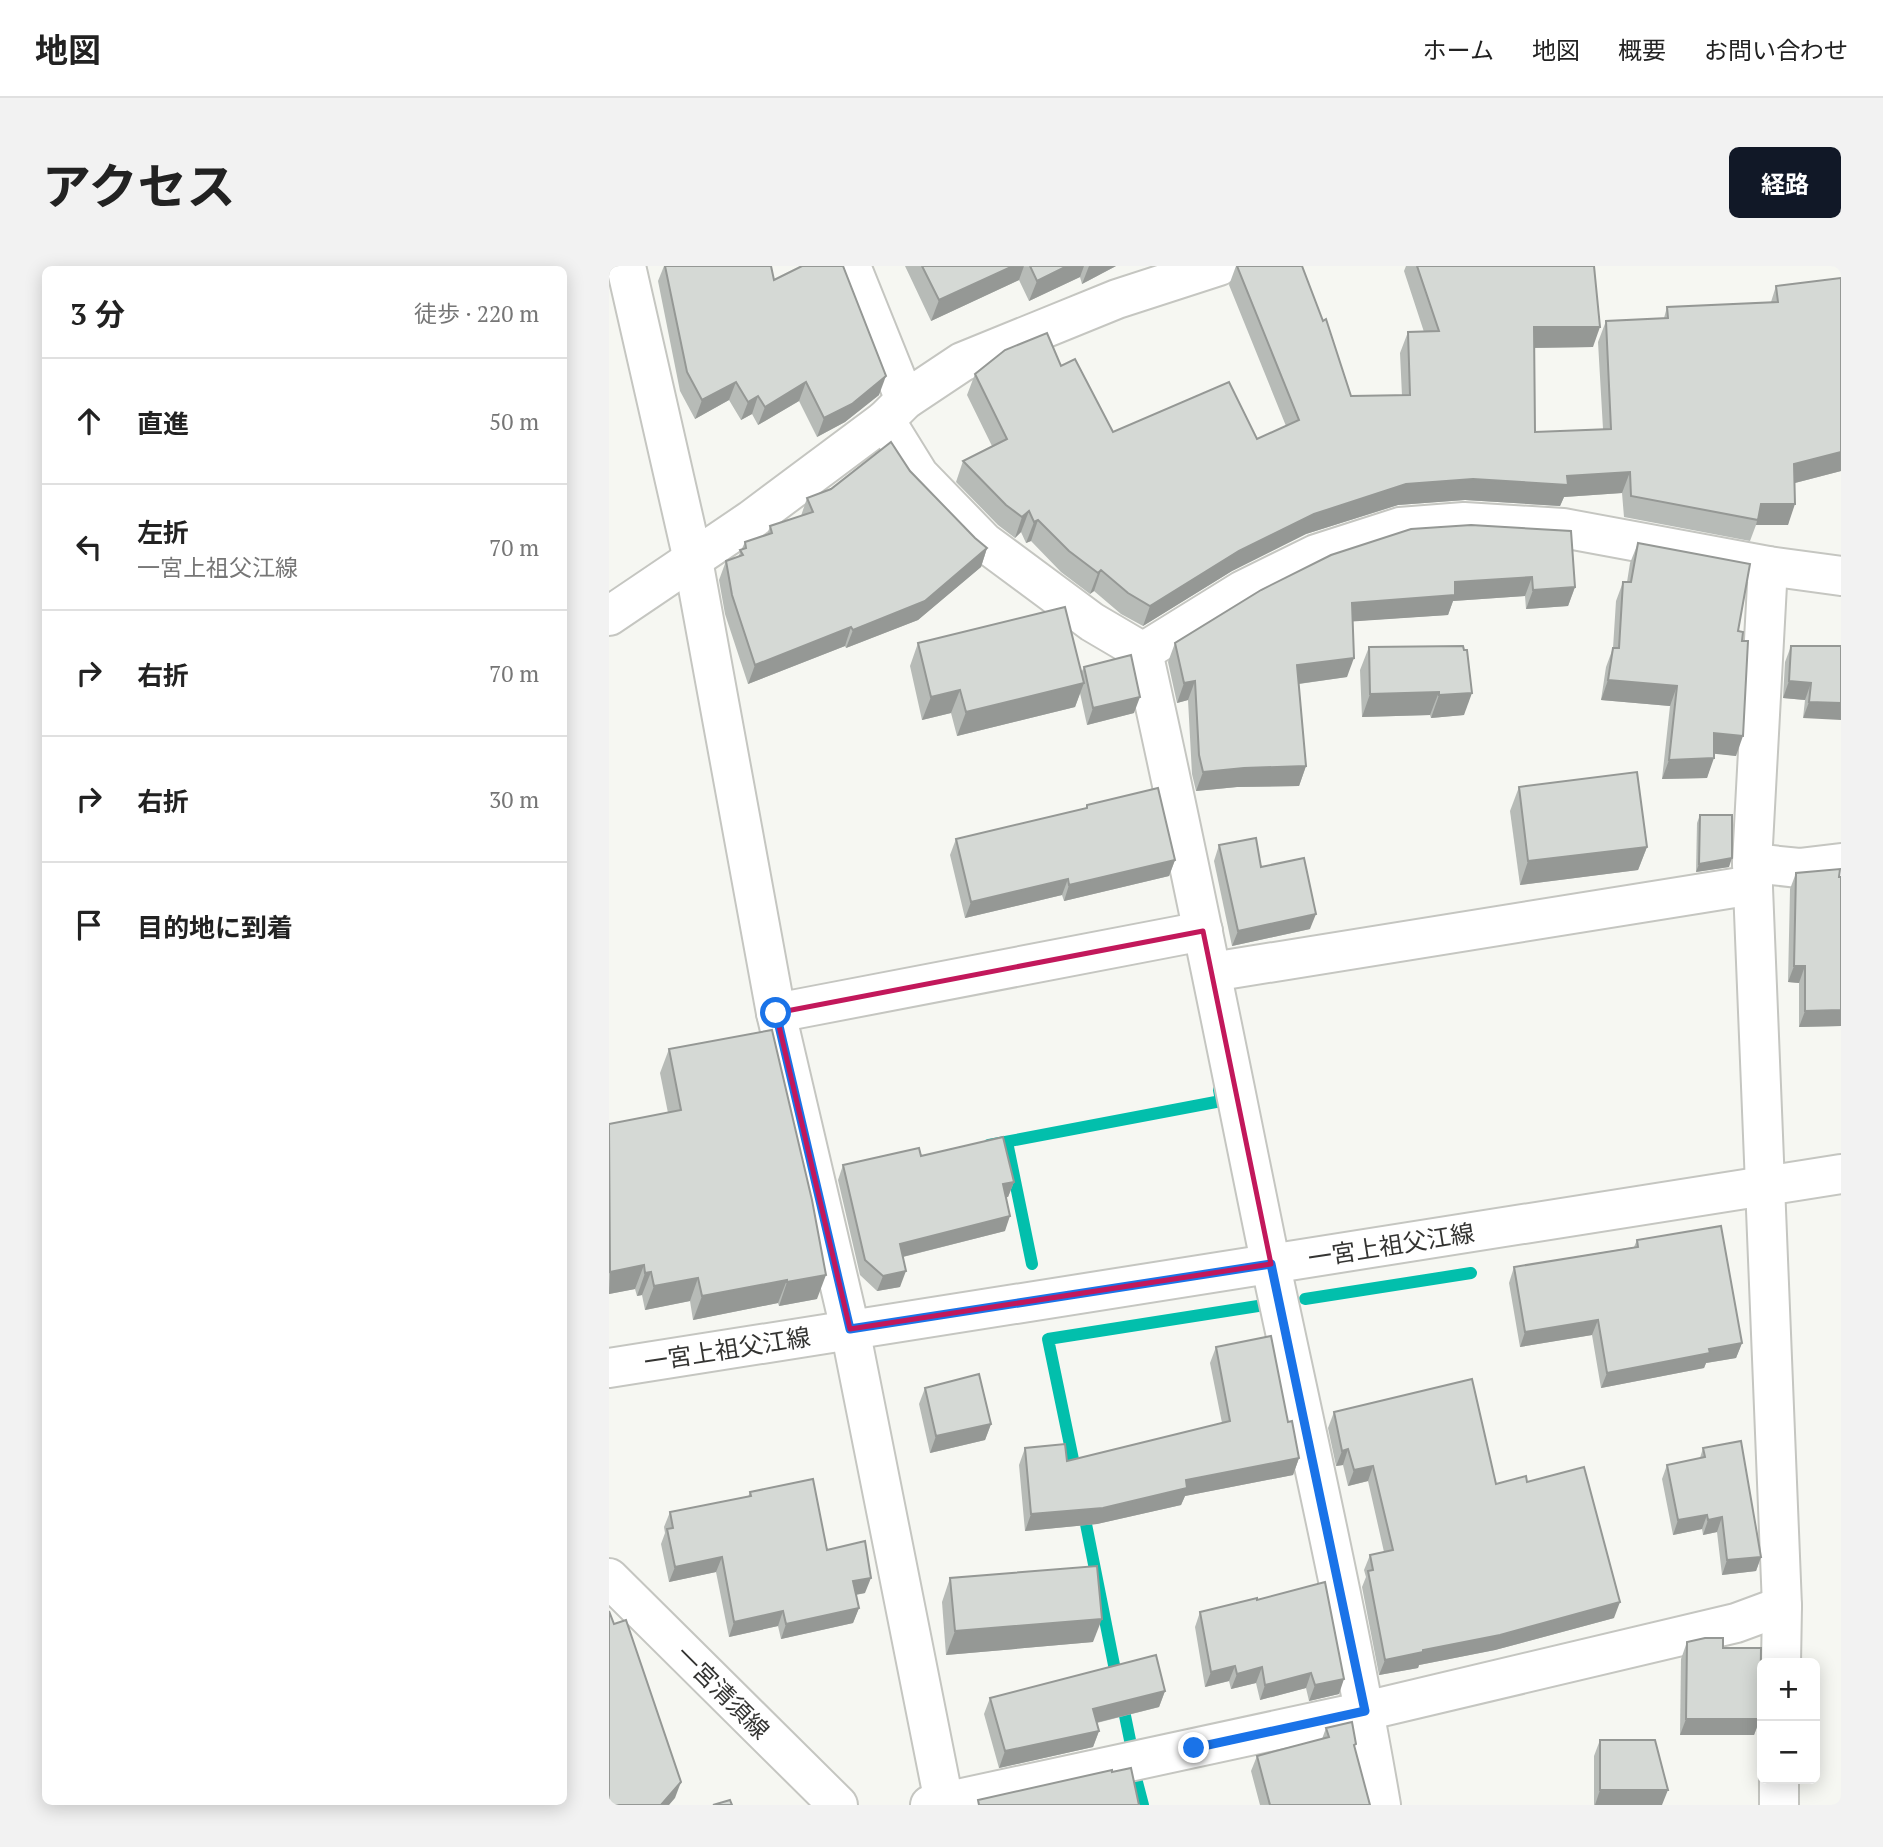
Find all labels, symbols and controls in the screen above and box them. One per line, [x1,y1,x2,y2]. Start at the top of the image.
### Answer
text: 地図 [35,28,101,71]
text: ホーム [1423,34,1494,66]
text: 地図 [1532,34,1580,66]
text: 概要 [1618,34,1666,66]
text: お問い合わせ [1704,34,1848,66]
button: 経路 [1729,147,1841,218]
text: アクセス [42,153,236,218]
text: 3 分 [70,294,125,334]
text: 徒歩 · 220 m [414,298,539,329]
icon: ahead [70,402,108,440]
text: 直進 [137,406,189,440]
text: 50 m [489,406,539,437]
text: 左折 [137,515,189,549]
icon: left [70,528,108,566]
text: 70 m [489,532,539,563]
text: 一宮上祖父江線 [137,552,298,583]
icon: right [70,654,108,692]
text: 右折 [137,658,189,692]
text: 70 m [489,658,539,689]
icon: right [70,780,108,818]
text: 右折 [137,784,189,818]
text: 30 m [489,784,539,815]
icon: arrive [70,906,108,944]
text: 目的地に到着 [137,910,293,944]
route start [760,997,791,1028]
street label: 一宮上祖父江線 [1306,1216,1476,1274]
street label: 一宮上祖父江線 [642,1320,812,1378]
street label: 一宮清須線 [669,1638,777,1746]
map controls [1757,1658,1820,1784]
button: + [1757,1658,1820,1721]
button: − [1757,1721,1820,1784]
route end [1178,1732,1209,1763]

